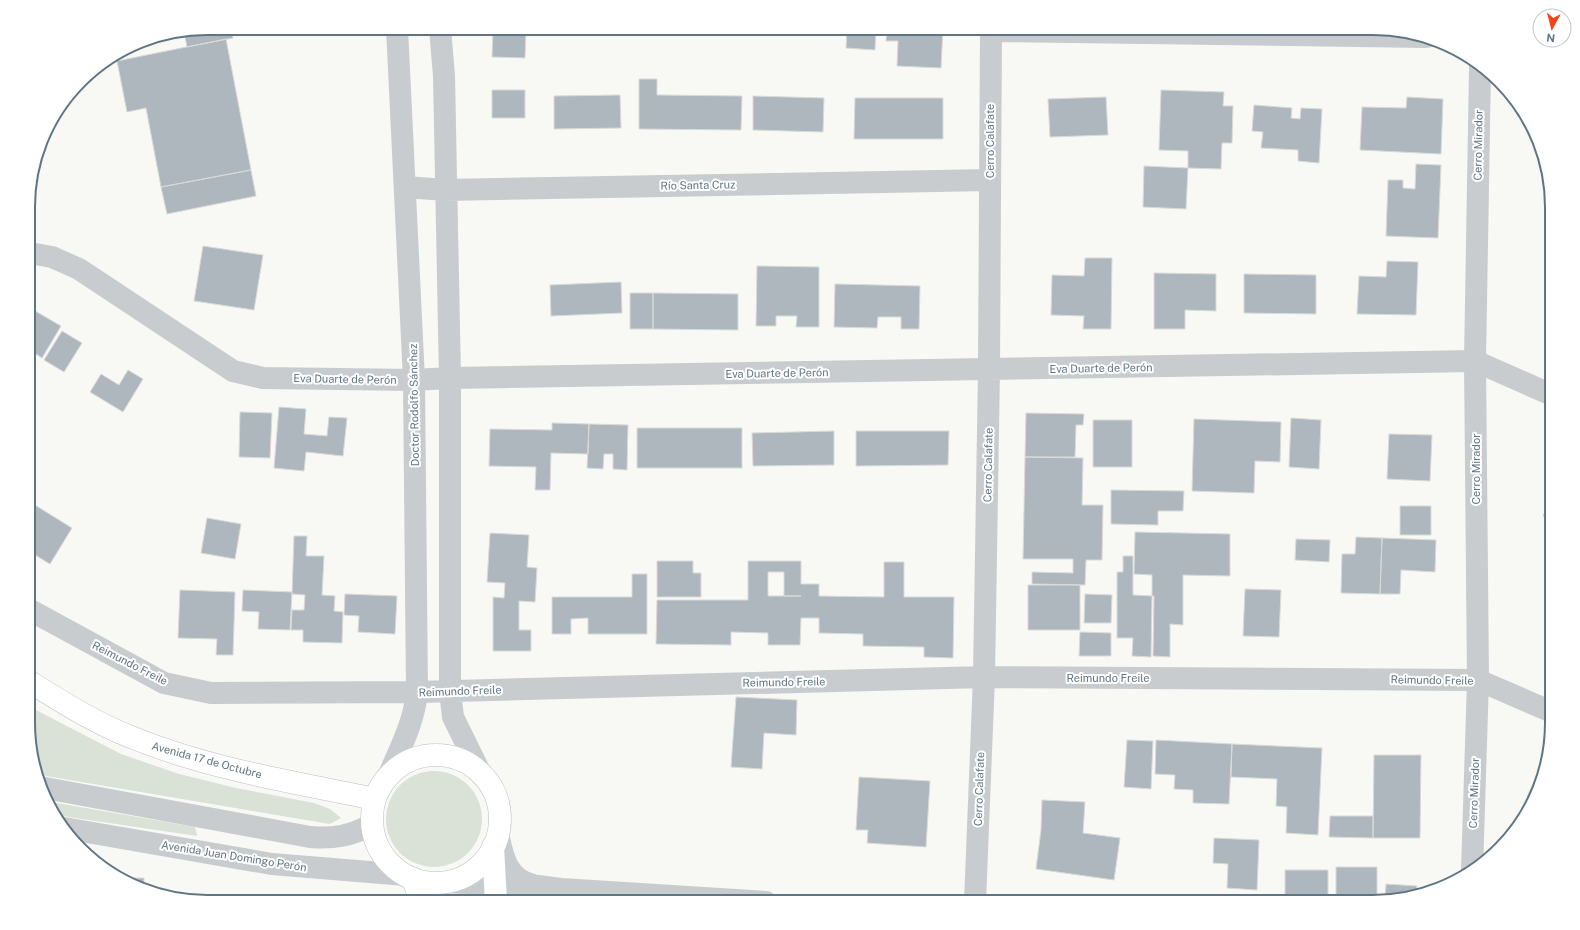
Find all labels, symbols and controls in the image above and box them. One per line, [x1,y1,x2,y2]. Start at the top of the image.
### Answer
north arrow [1532,8,1572,48]
text: N [1546,31,1556,44]
street label: Cerro Calafate [984,104,996,178]
street label: Cerro Mirador [1471,109,1485,181]
street label: Río Santa Cruz [660,178,736,192]
street label: Doctor Rodolfo Sánchez [407,344,421,466]
street label: Eva Duarte de Perón [1049,361,1153,375]
street label: Eva Duarte de Perón [725,366,829,380]
street label: Eva Duarte de Perón [293,372,397,386]
street label: Cerro Calafate [981,428,995,502]
street label: Cerro Mirador [1470,434,1482,504]
street label: Reimundo Freile [90,639,170,687]
street label: Reimundo Freile [1066,672,1150,684]
street label: Reimundo Freile [1390,673,1474,687]
street label: Reimundo Freile [742,675,826,689]
street label: Reimundo Freile [418,684,502,698]
street label: Avenida 17 de Octubre [151,740,263,780]
street label: Cerro Calafate [972,752,986,826]
street label: Cerro Mirador [1467,757,1481,829]
street label: Avenida Juan Domingo Perón [161,839,307,873]

